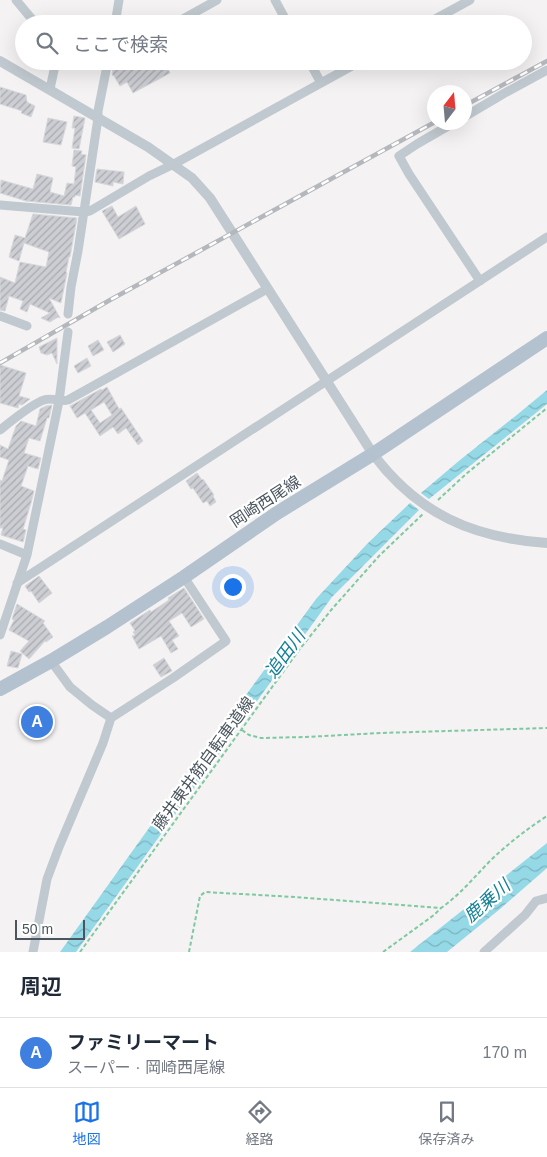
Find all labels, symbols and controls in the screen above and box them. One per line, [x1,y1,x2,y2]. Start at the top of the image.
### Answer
search box [15,15,532,70]
icon: search [33,29,61,57]
text: ここで検索 [73,34,168,55]
north arrow [427,85,472,130]
street label: 岡崎西尾線 [227,473,303,530]
your location [220,574,246,600]
water label: 追田川 [261,625,310,682]
street label: 藤井東井筋自転車道線 [150,694,257,833]
pin: A [21,703,53,741]
water label: 鹿乗川 [460,874,515,926]
scale bar [15,917,85,940]
text: 50 m [22,921,53,937]
text: 周辺 [20,975,62,998]
text: ファミリーマート [67,1032,219,1053]
text: A [30,1044,42,1061]
text: 170 m [483,1044,527,1061]
text: スーパー · 岡崎西尾線 [67,1059,225,1076]
tab: 地図 [73,1098,101,1148]
tab: 経路 [246,1098,274,1148]
tab: 保存済み [419,1098,475,1148]

